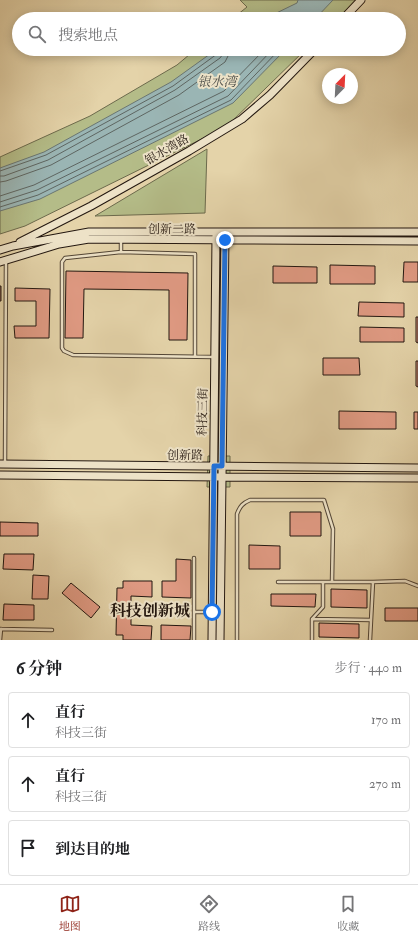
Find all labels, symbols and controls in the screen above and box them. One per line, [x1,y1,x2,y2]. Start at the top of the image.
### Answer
search box [12,12,406,56]
icon: search [26,23,48,45]
text: 搜索地点 [58,26,118,45]
north arrow [322,68,358,104]
water label: 银水湾 [197,74,238,90]
street label: 银水湾路 [142,132,192,168]
street label: 创新二路 [148,222,196,237]
route end [216,231,234,249]
street label: 科技三街 [195,387,211,436]
street label: 创新路 [167,448,203,463]
district label: 科技创新城 [110,601,190,621]
route start [203,603,221,621]
text: 6 分钟 [16,658,62,679]
text: 步行 · 440 m [334,660,402,676]
text: 直行 [55,703,85,722]
icon: ahead [17,709,39,731]
text: 170 m [371,712,401,728]
text: 科技三街 [55,725,107,741]
text: 直行 [55,767,85,786]
icon: ahead [17,773,39,795]
text: 270 m [369,776,401,792]
text: 科技三街 [55,789,107,805]
icon: arrive [17,837,39,859]
text: 到达目的地 [55,840,130,859]
tab: 地图 [59,893,81,933]
tab: 路线 [198,893,220,933]
tab: 收藏 [337,893,359,933]

